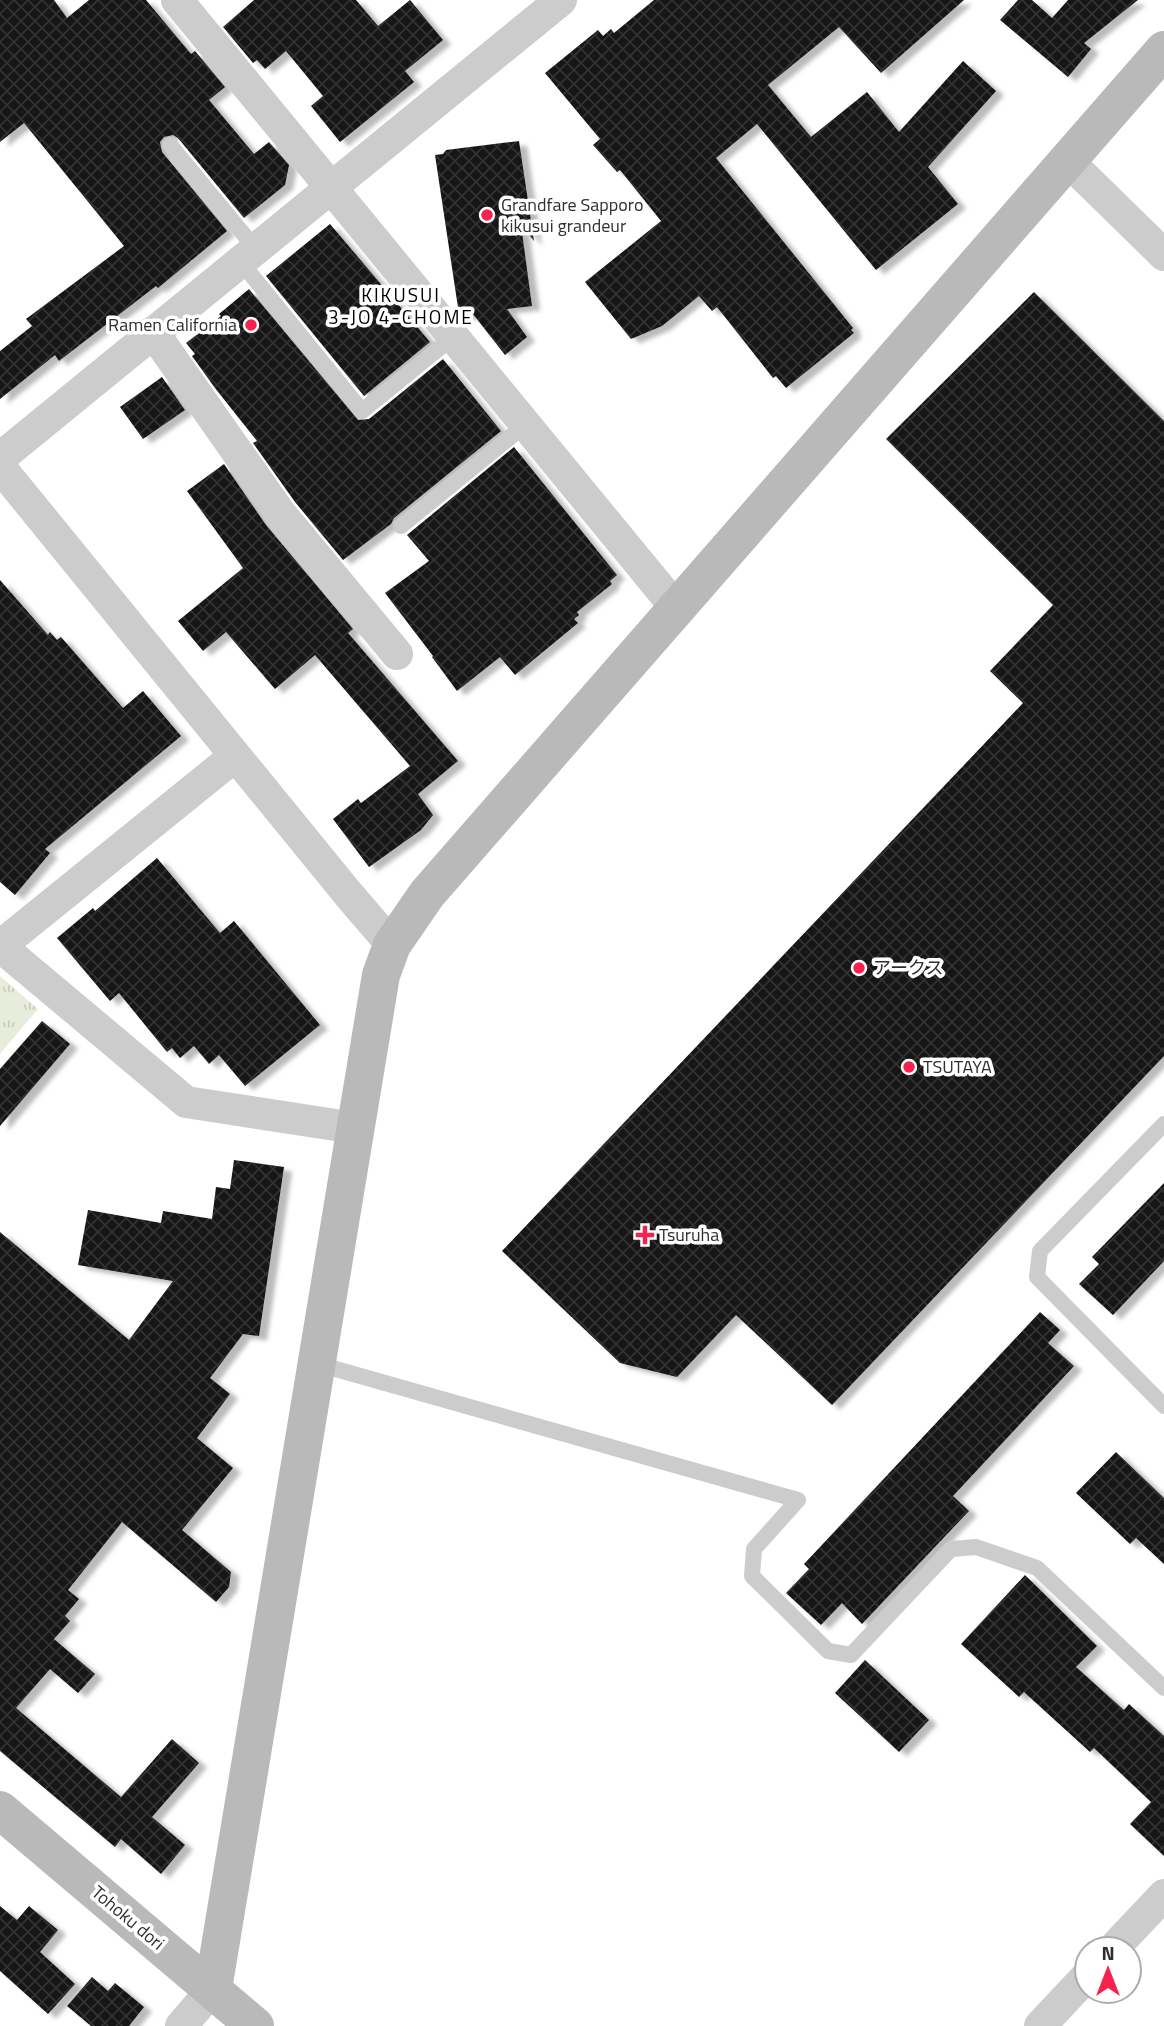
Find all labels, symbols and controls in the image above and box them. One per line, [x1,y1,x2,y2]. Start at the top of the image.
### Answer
place label: Grandfare Sapporo kikusui grandeur [501,191,643,239]
marker: Grandfare Sapporo kikusui grandeur [479,207,495,223]
district label: KIKUSUI 3-JO 4-CHOME [328,280,474,331]
place label: Ramen California [108,311,237,338]
marker: Ramen California [243,317,259,333]
place label: アークス [873,954,943,981]
marker: アークス [851,960,867,976]
place label: TSUTAYA [923,1053,992,1080]
marker: TSUTAYA [901,1059,917,1075]
place label: Tsuruha [659,1221,719,1248]
marker: Tsuruha [637,1227,653,1243]
street label: Tohoku dori [86,1879,171,1956]
north arrow [1073,1935,1143,2005]
text: N [1101,1938,1115,1967]

